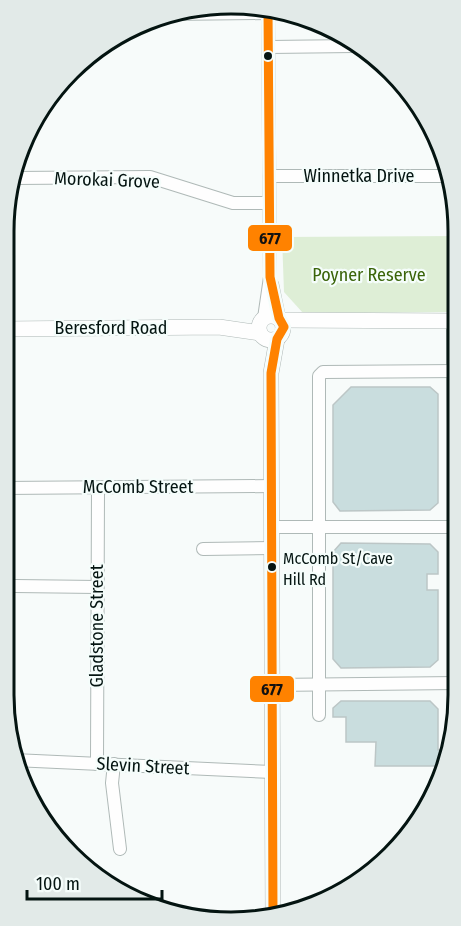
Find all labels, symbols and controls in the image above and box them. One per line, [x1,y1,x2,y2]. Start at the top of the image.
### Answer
unlabelled marker [262,50,274,62]
street label: Winnetka Drive [303,165,415,187]
street label: Morokai Grove [54,167,160,193]
line badge: 677 [247,224,293,252]
text: 677 [259,229,281,248]
park label: Poyner Reserve [312,264,426,286]
street label: Beresford Road [55,317,167,339]
street label: McComb Street [83,476,193,498]
place label: McComb St/Cave Hill Rd [283,549,393,589]
marker: McComb St/Cave Hill Rd [266,561,278,573]
street label: Gladstone Street [86,564,108,688]
line badge: 677 [249,675,295,703]
text: 677 [261,680,283,699]
street label: Slevin Street [96,753,190,779]
scale bar [27,863,162,901]
text: 100 m [36,873,80,895]

